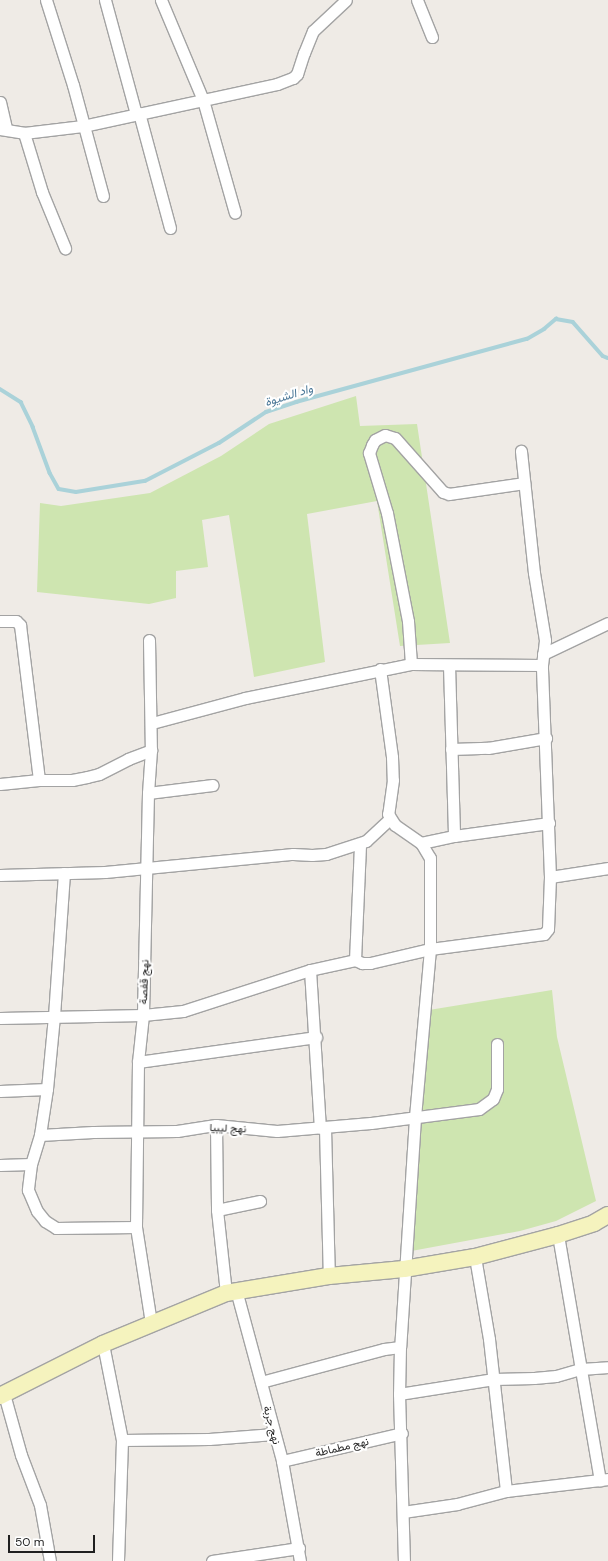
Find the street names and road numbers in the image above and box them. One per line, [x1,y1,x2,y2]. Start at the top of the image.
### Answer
street label: نهج قفصة [137,959,151,1005]
street label: نهج ليبيا [209,1121,247,1135]
street label: نهج جربة [261,1404,283,1446]
street label: نهج مطماطة [314,1434,370,1460]

